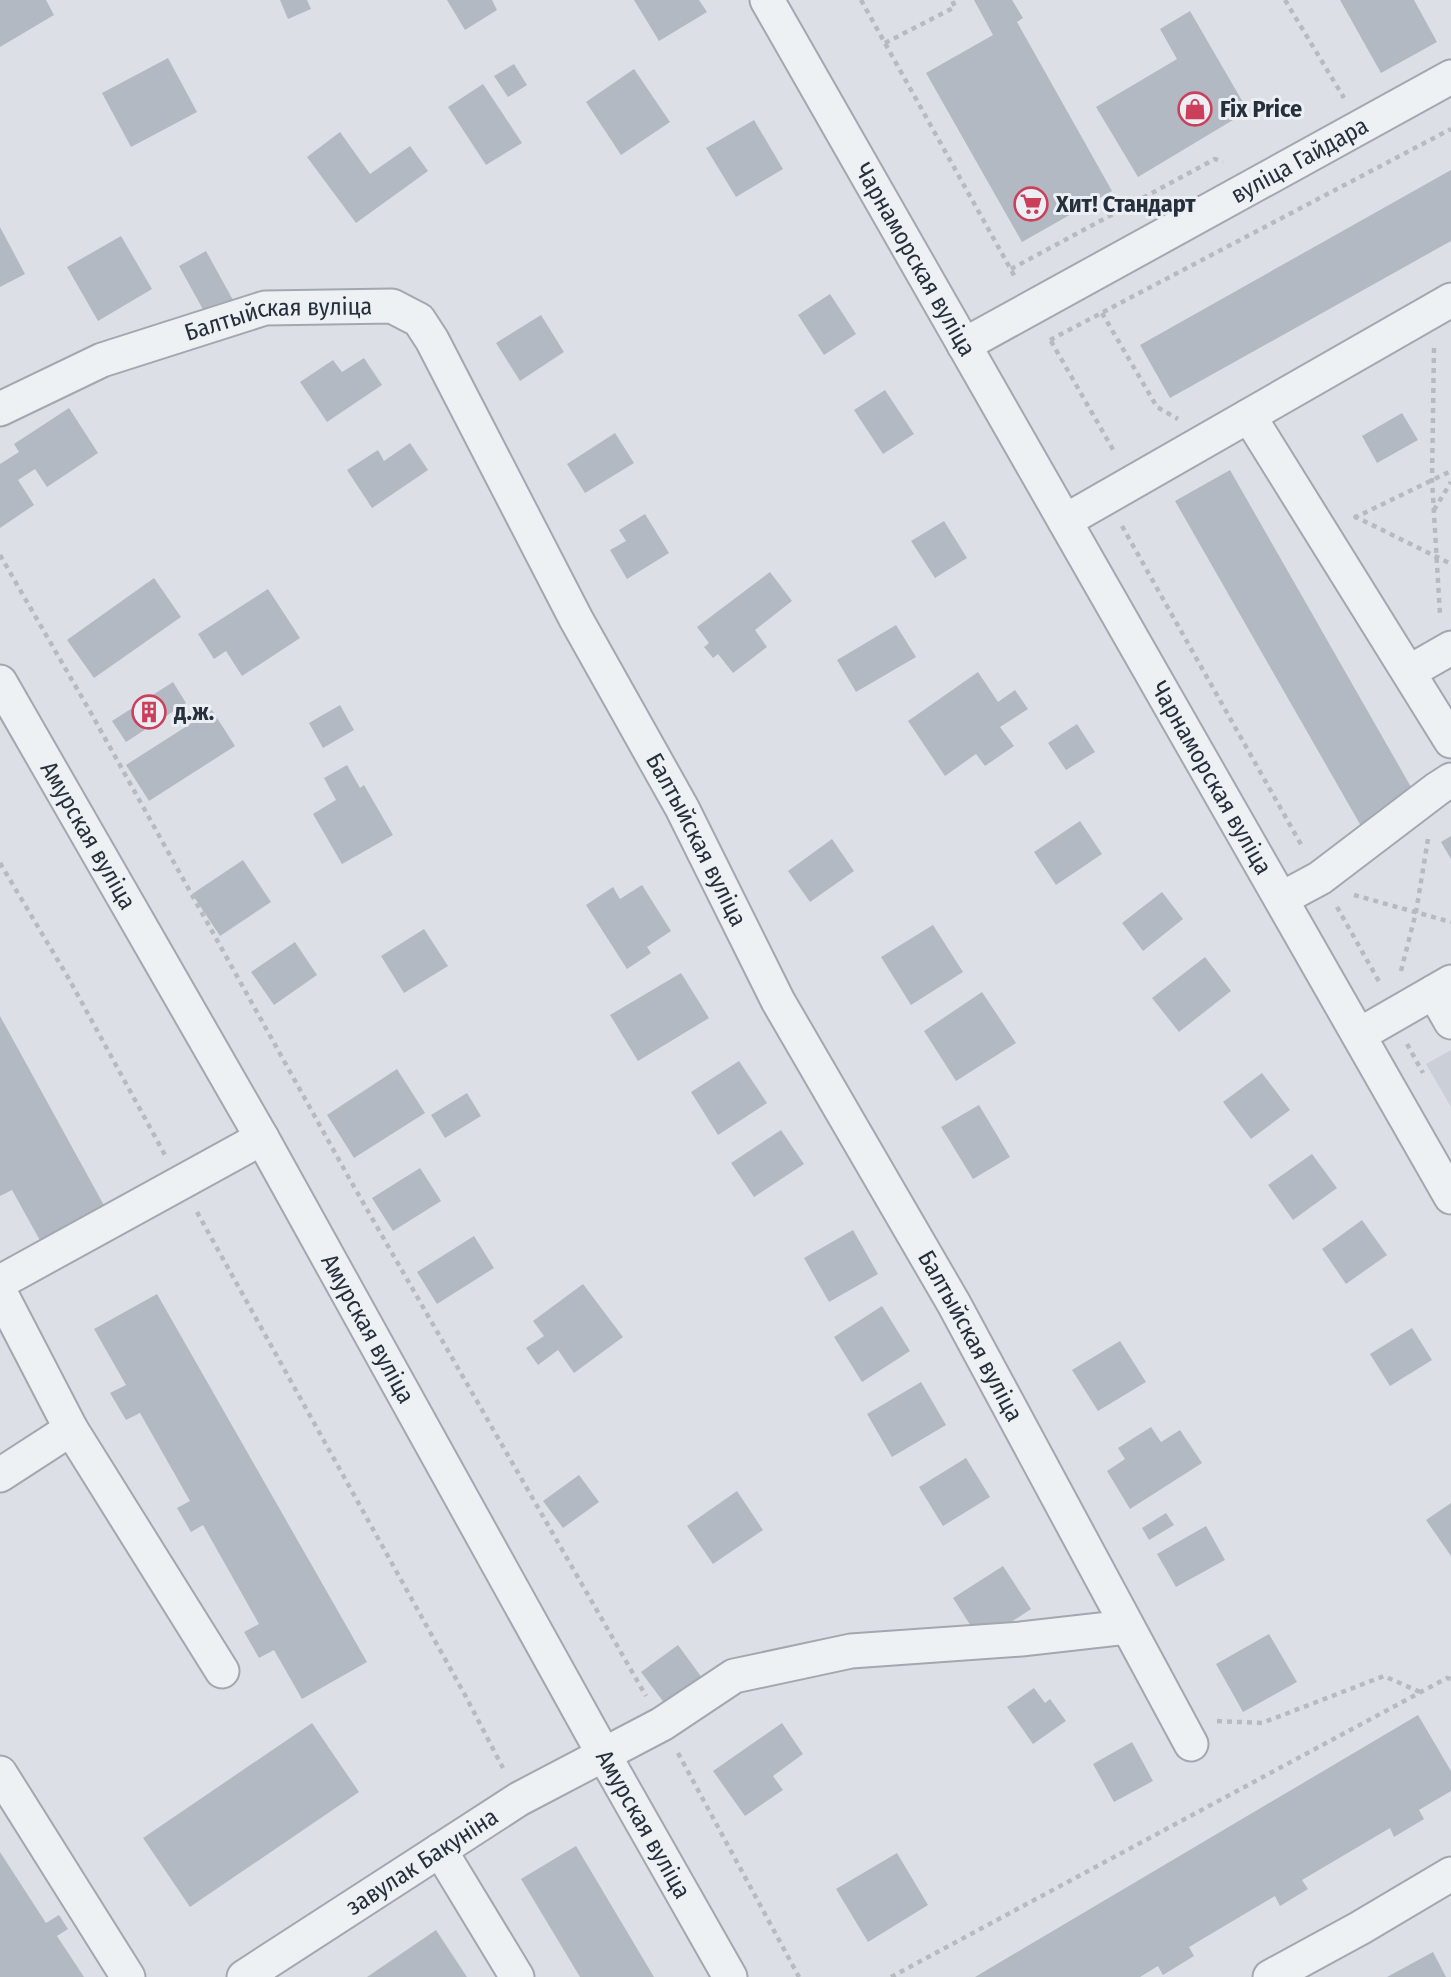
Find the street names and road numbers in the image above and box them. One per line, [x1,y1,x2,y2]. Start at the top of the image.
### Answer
street label: вуліца Гайдара [1226,111,1373,209]
street label: Чарнаморская вуліца [849,158,982,361]
street label: Балтыйская вуліца [181,292,372,347]
street label: Чарнаморская вуліца [1145,676,1278,879]
street label: Балтыйская вуліца [640,748,753,931]
street label: Амурская вуліца [35,756,142,915]
street label: Балтыйская вуліца [912,1245,1029,1426]
street label: Амурская вуліца [315,1249,420,1408]
street label: Амурская вуліца [590,1745,697,1903]
street label: завулак Бакуніна [341,1802,503,1921]

